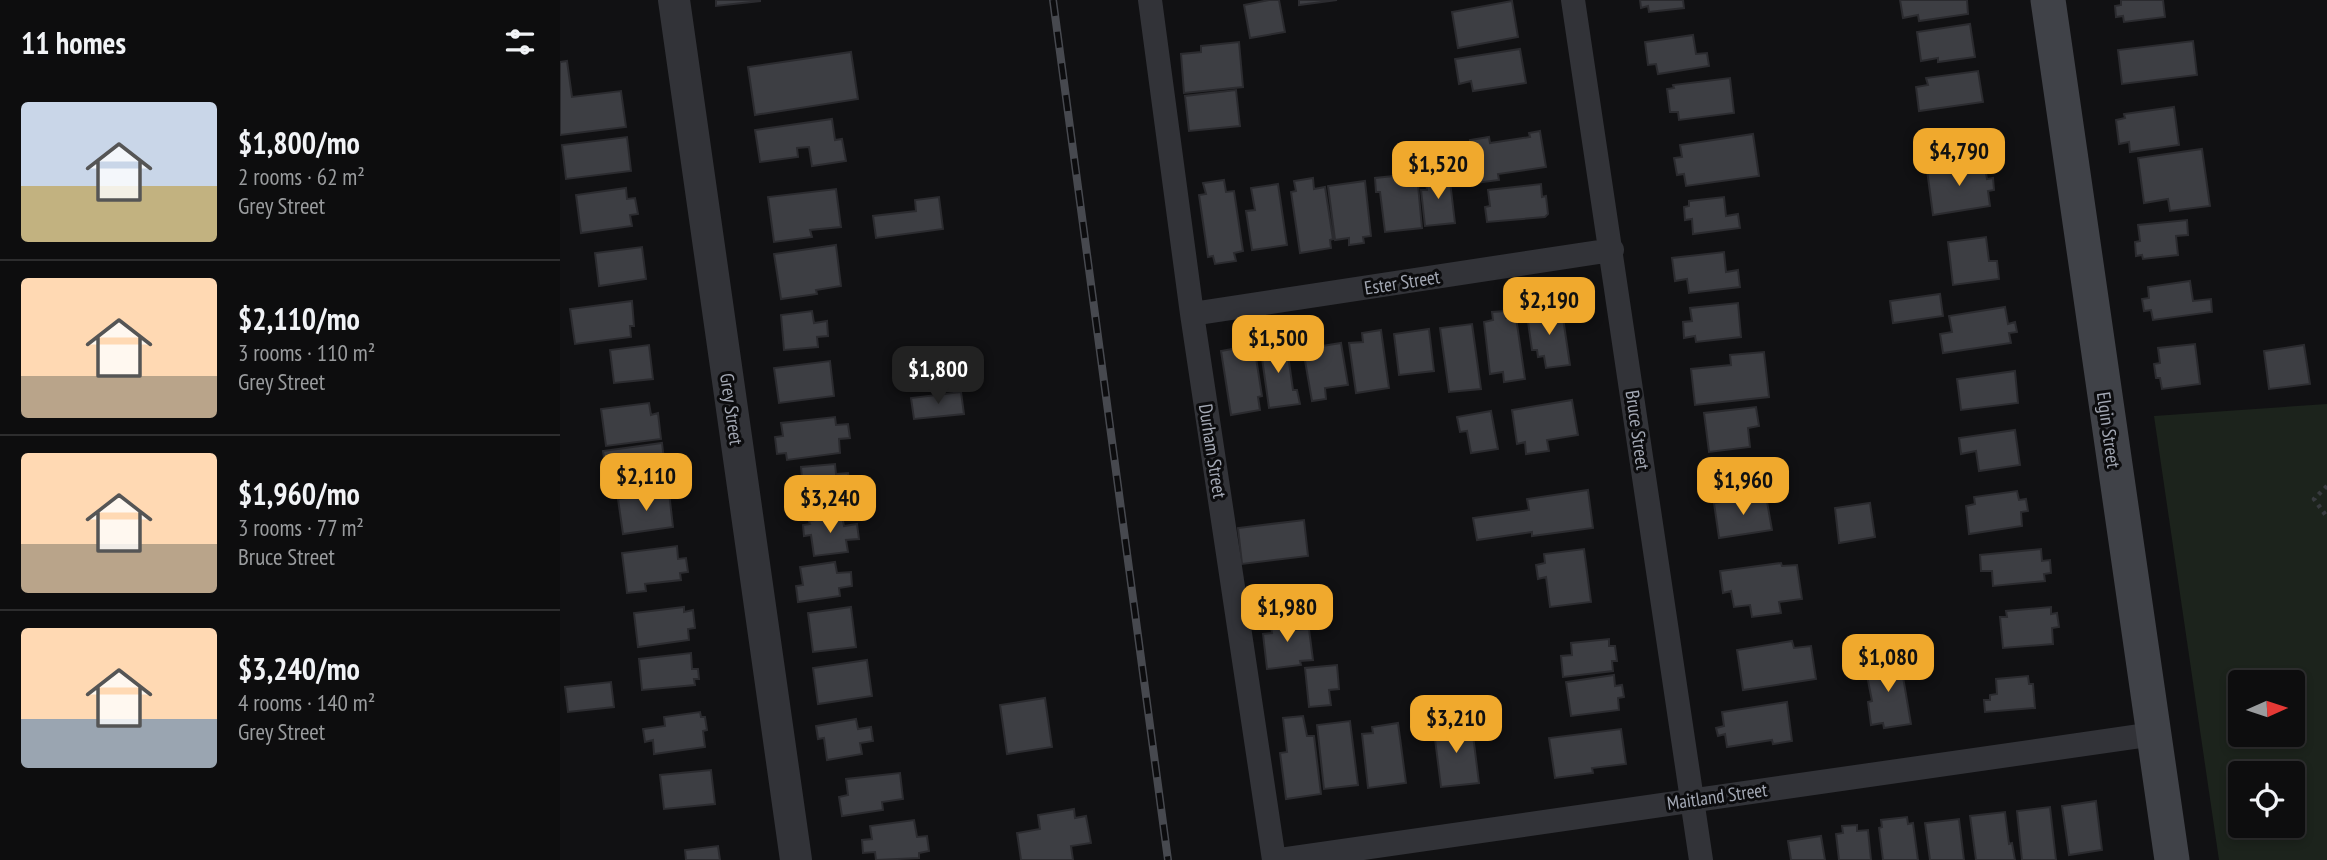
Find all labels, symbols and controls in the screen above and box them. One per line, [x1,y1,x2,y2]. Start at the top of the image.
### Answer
text: 11 homes [21,23,126,62]
icon: filters [501,23,539,61]
text: $1,800/mo [238,123,360,162]
pin: $4,790 [1902,128,2016,188]
icon: home [77,130,161,214]
text: $4,790 [1929,136,1989,165]
pin: $1,520 [1381,142,1495,201]
text: $1,520 [1408,149,1468,178]
text: 2 rooms · 62 m² [238,162,365,191]
text: Grey Street [238,191,325,220]
street label: Ester Street [1363,264,1442,300]
pin: $2,190 [1492,278,1606,337]
text: $2,190 [1519,285,1579,314]
text: $2,110/mo [238,299,360,338]
icon: home [77,306,161,390]
pin: $1,500 [1221,316,1335,375]
text: $1,500 [1248,323,1308,352]
text: 3 rooms · 110 m² [238,338,375,367]
pin: $1,800 [881,346,995,406]
text: $1,800 [908,354,968,383]
text: Grey Street [238,367,325,396]
street label: Grey Street [715,372,749,447]
street label: Bruce Street [1621,389,1656,472]
street label: Elgin Street [2092,390,2126,470]
street label: Durham Street [1194,402,1232,501]
pin: $2,110 [589,454,703,513]
pin: $1,960 [1686,458,1800,517]
text: $2,110 [616,461,676,490]
text: $1,960 [1713,465,1773,494]
text: $1,960/mo [238,474,360,513]
pin: $3,240 [773,476,887,535]
icon: home [77,481,161,565]
text: $3,240 [800,483,860,512]
text: 3 rooms · 77 m² [238,513,364,542]
text: Bruce Street [238,542,335,571]
pin: $1,980 [1230,584,1344,644]
text: $1,980 [1257,592,1317,621]
pin: $1,080 [1831,634,1945,694]
text: $1,080 [1858,642,1918,671]
text: $3,240/mo [238,649,360,688]
icon: home [77,656,161,740]
north arrow [2228,670,2305,747]
map controls [2228,670,2305,838]
text: 4 rooms · 140 m² [238,688,375,717]
pin: $3,210 [1399,696,1513,755]
text: $3,210 [1426,703,1486,732]
text: Grey Street [238,717,325,746]
button: locate [2228,761,2305,838]
street label: Maitland Street [1665,777,1769,815]

